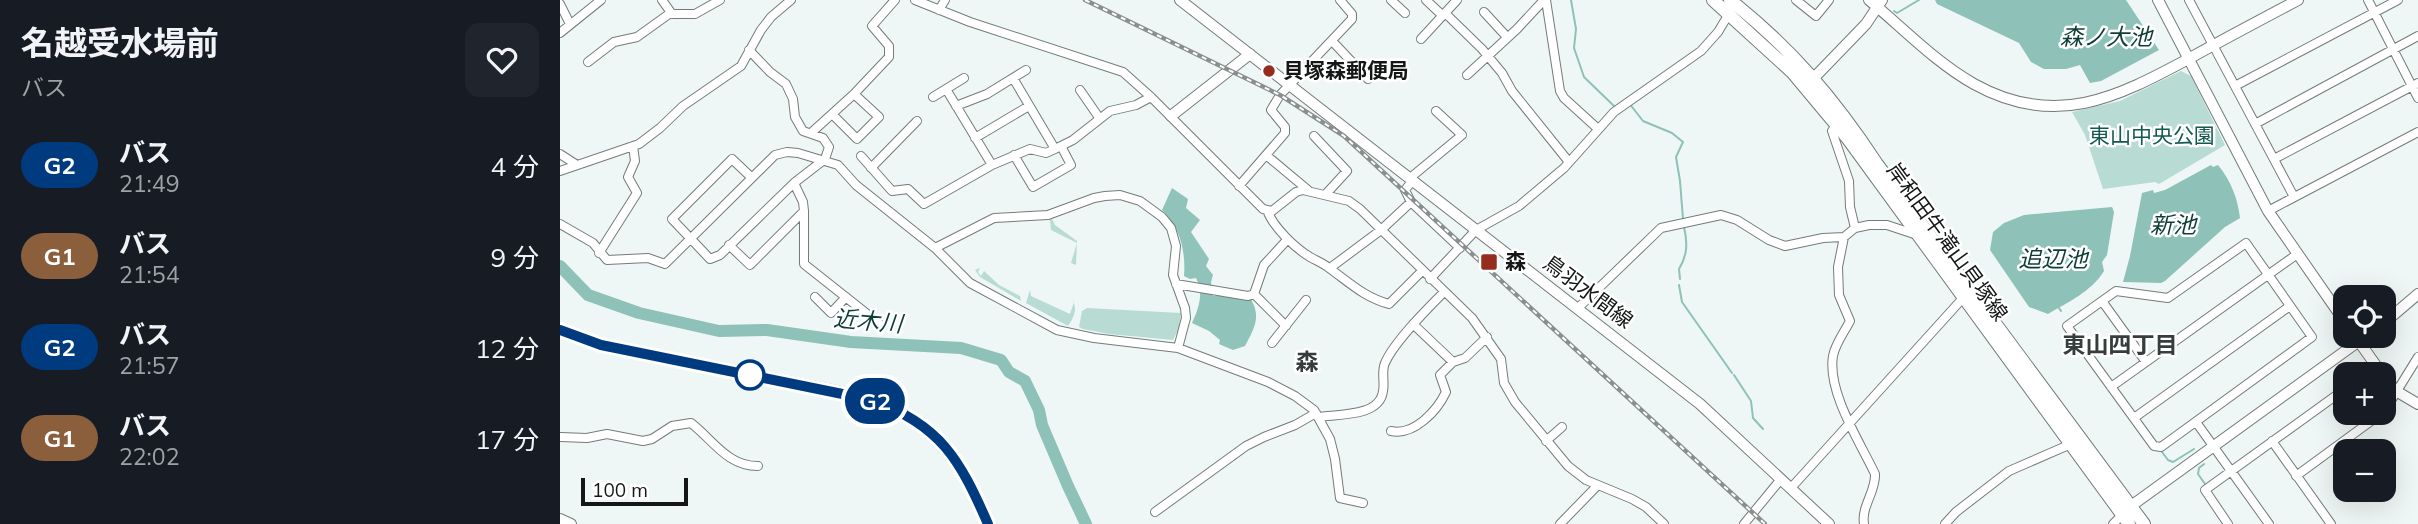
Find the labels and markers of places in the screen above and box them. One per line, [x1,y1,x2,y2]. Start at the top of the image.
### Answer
place label: 貝塚森郵便局 [1283,57,1409,83]
marker: 貝塚森郵便局 [1261,63,1277,79]
place label: 森 [1505,248,1526,274]
marker: 森 [1479,252,1499,272]
unlabelled marker [735,360,765,390]

